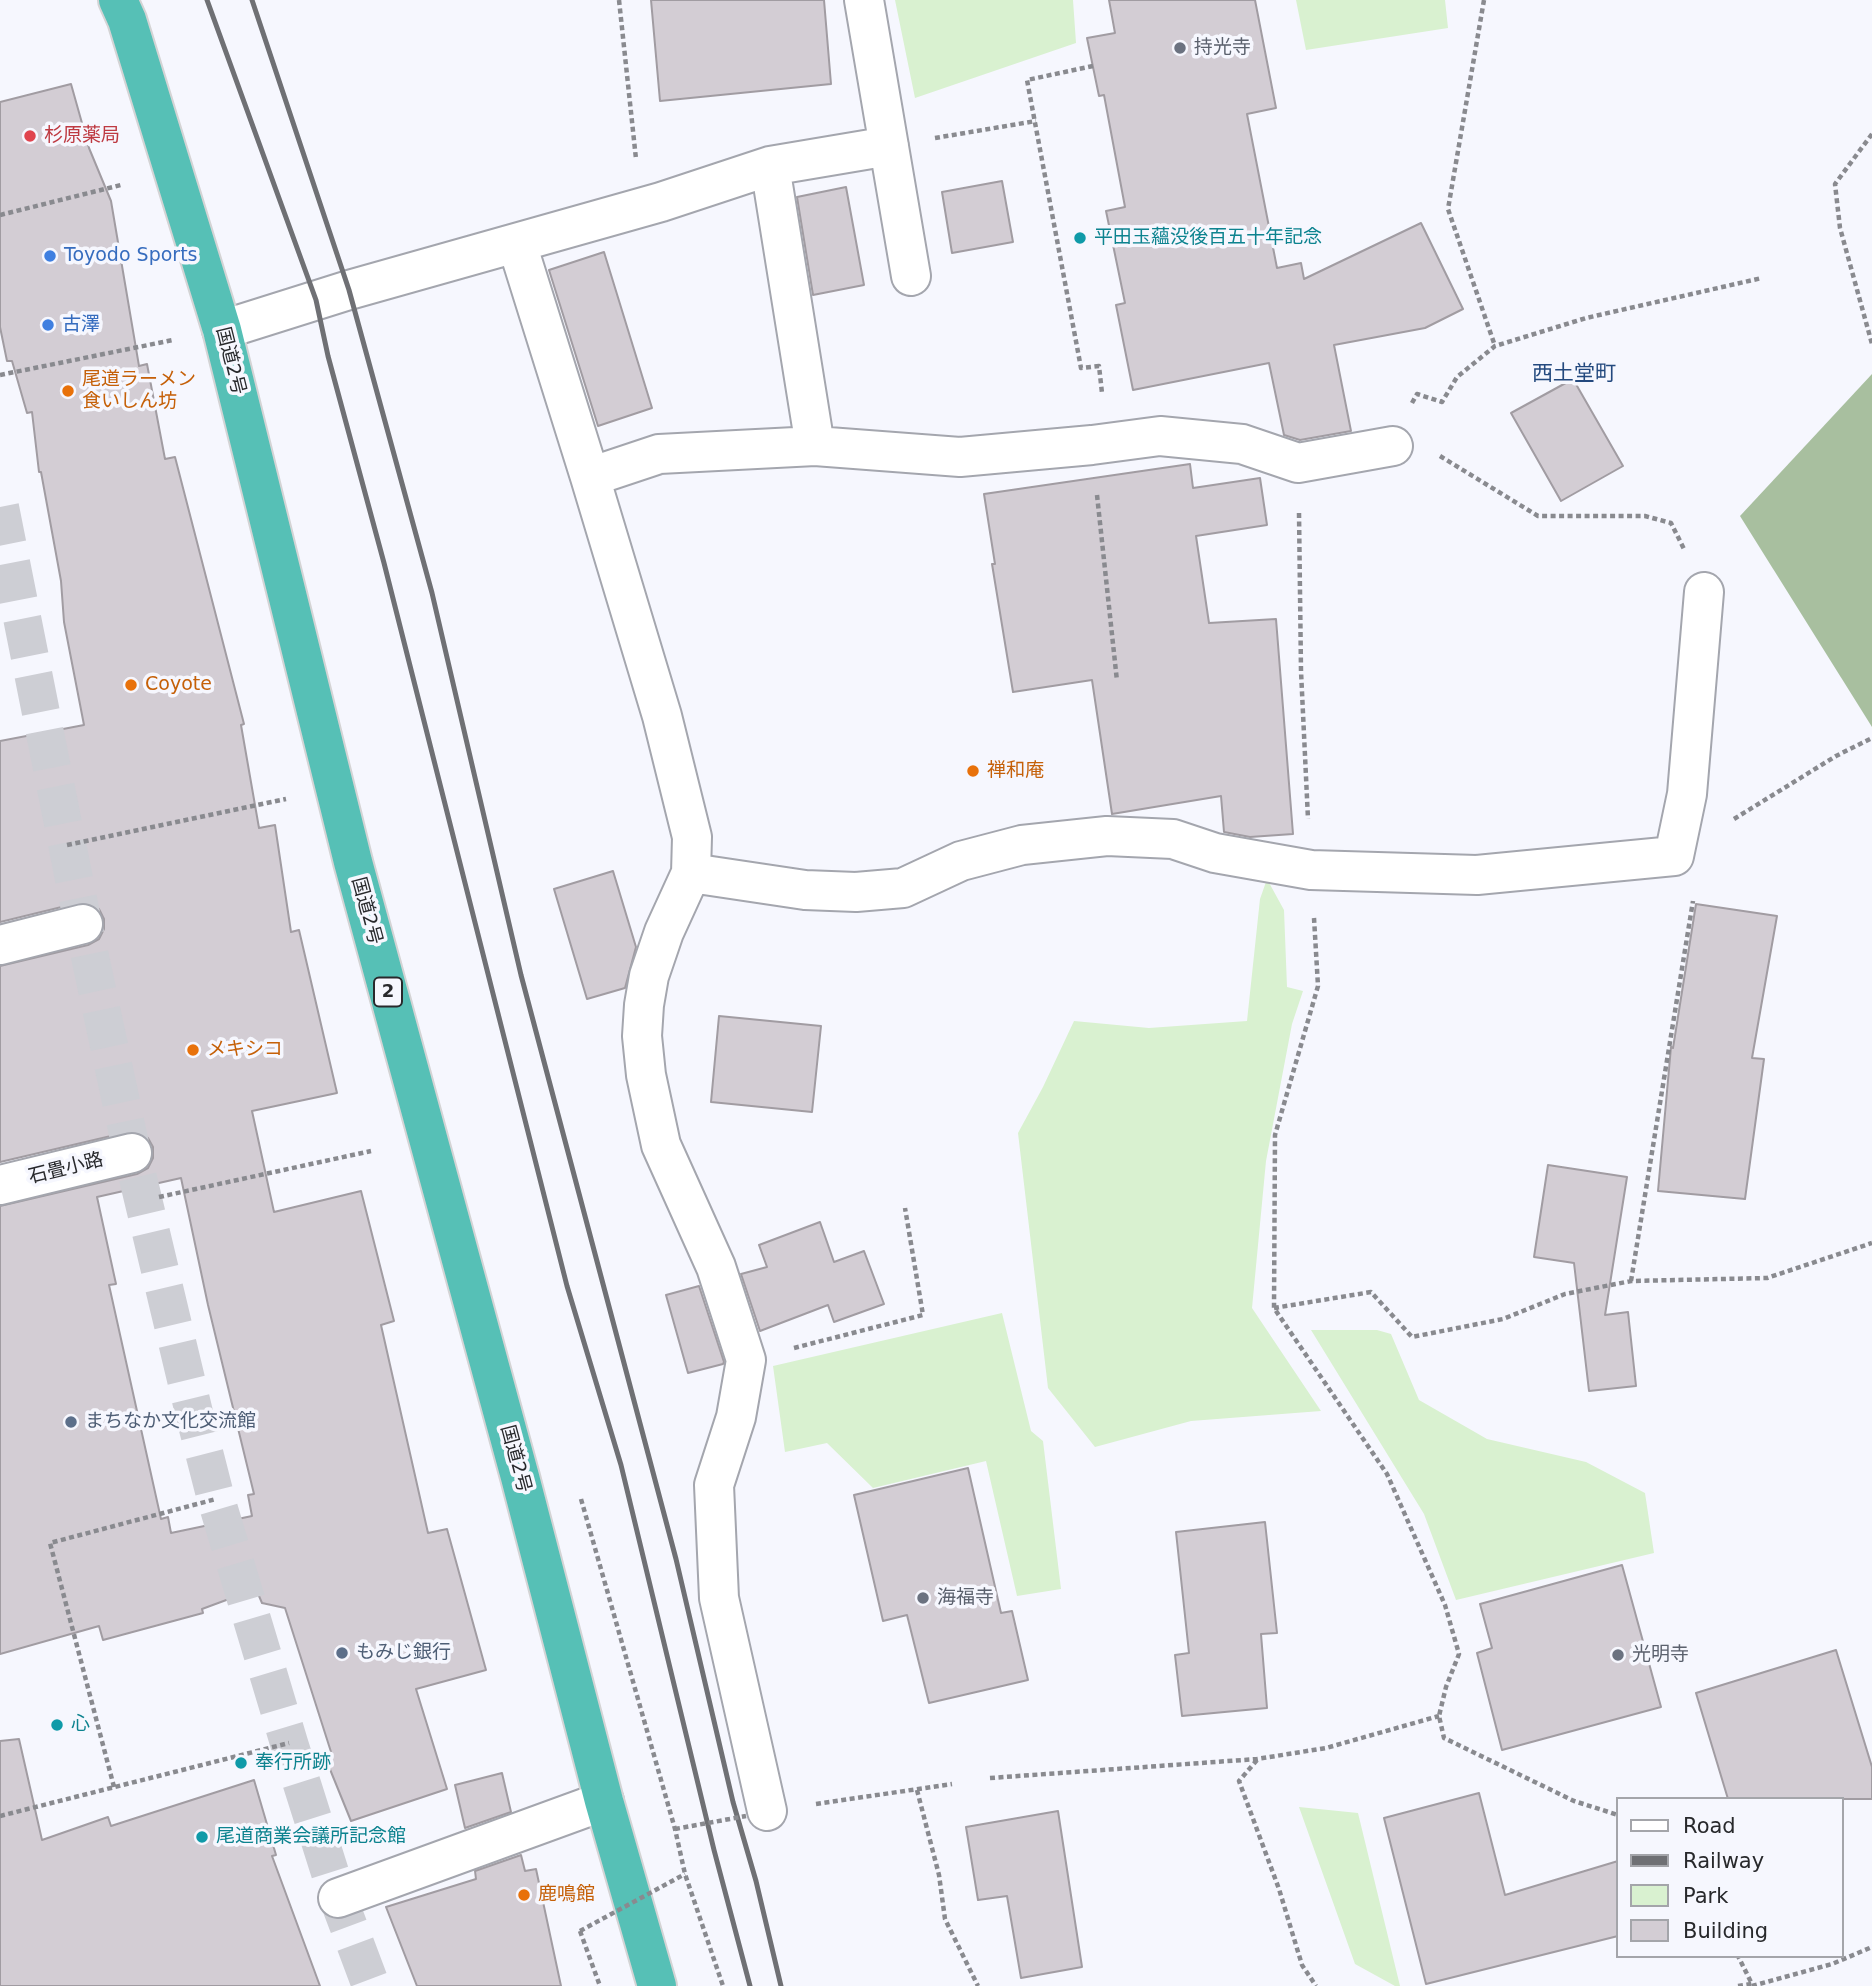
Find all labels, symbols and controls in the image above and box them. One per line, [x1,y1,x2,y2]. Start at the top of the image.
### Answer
place label: 持光寺 [1194,37,1251,59]
marker: 持光寺 [1172,40,1188,56]
place label: 杉原薬局 [44,125,120,147]
marker: 杉原薬局 [22,128,38,144]
place label: 平田玉蘊没後百五十年記念 [1094,227,1322,249]
marker: 平田玉蘊没後百五十年記念 [1072,230,1088,246]
place label: Toyodo Sports [64,245,198,267]
marker: Toyodo Sports [42,248,58,264]
place label: 古澤 [62,314,100,336]
marker: 古澤 [40,317,56,333]
street label: 国道2号 [211,325,249,397]
district label: 西土堂町 [1532,362,1616,388]
place label: 尾道ラーメン 食いしん坊 [82,369,196,413]
marker: 尾道ラーメン 食いしん坊 [60,383,76,399]
place label: Coyote [145,674,212,696]
marker: Coyote [123,677,139,693]
place label: 禅和庵 [987,760,1044,782]
marker: 禅和庵 [965,763,981,779]
street label: 国道2号 [346,875,386,947]
road number: 2 [374,978,402,1007]
place label: メキシコ [207,1039,283,1061]
marker: メキシコ [185,1042,201,1058]
street label: 石畳小路 [26,1149,106,1189]
place label: まちなか文化交流館 [85,1411,256,1433]
marker: まちなか文化交流館 [63,1414,79,1430]
street label: 国道2号 [495,1423,535,1495]
place label: 海福寺 [937,1587,994,1609]
marker: 海福寺 [915,1590,931,1606]
place label: もみじ銀行 [356,1642,451,1664]
place label: 光明寺 [1632,1644,1689,1666]
marker: もみじ銀行 [334,1645,350,1661]
marker: 光明寺 [1610,1647,1626,1663]
place label: 心 [71,1714,90,1736]
marker: 心 [49,1717,65,1733]
place label: 奉行所跡 [255,1752,331,1774]
marker: 奉行所跡 [233,1755,249,1771]
legend [1616,1797,1844,1958]
text: Road [1683,1814,1736,1838]
place label: 尾道商業会議所記念館 [216,1826,406,1848]
marker: 尾道商業会議所記念館 [194,1829,210,1845]
text: Railway [1683,1849,1764,1873]
place label: 鹿鳴館 [538,1884,595,1906]
text: Park [1683,1884,1728,1908]
marker: 鹿鳴館 [516,1887,532,1903]
text: Building [1683,1919,1768,1943]

